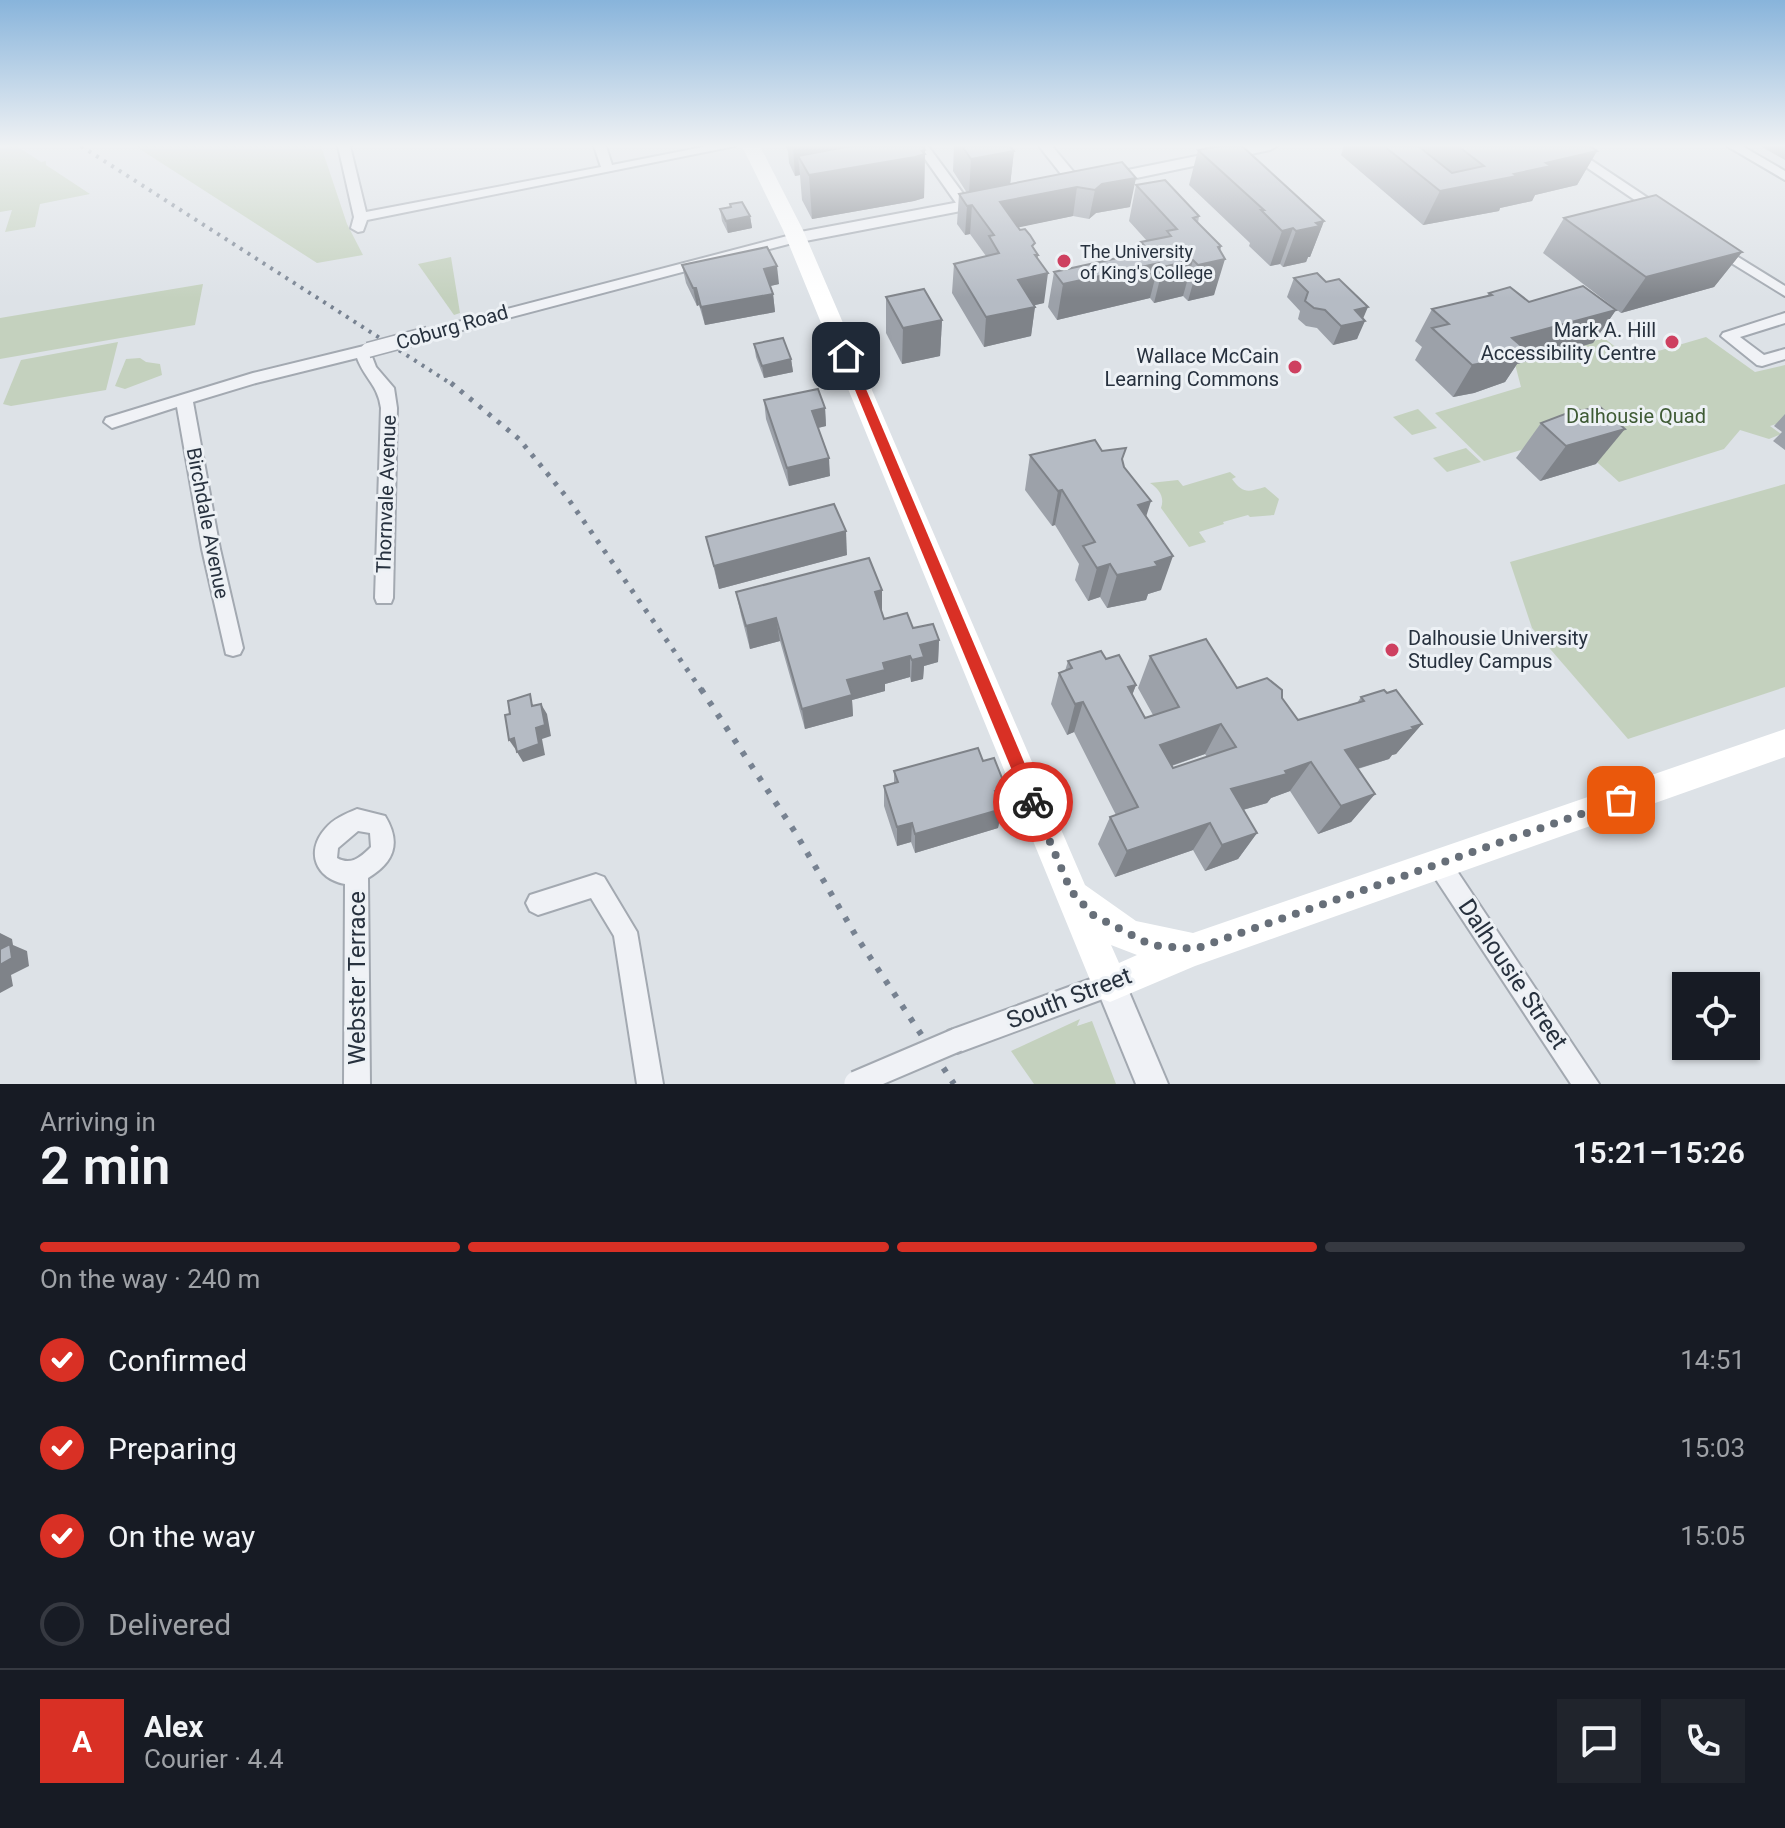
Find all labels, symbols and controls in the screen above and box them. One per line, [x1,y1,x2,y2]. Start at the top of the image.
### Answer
place label: The University of King's College [1080,241,1213,283]
marker: The University of King's College [1055,252,1073,270]
street label: Coburg Road [393,300,511,354]
place label: Mark A. Hill Accessibility Centre [1481,318,1656,365]
pin [812,322,880,390]
marker: Mark A. Hill Accessibility Centre [1663,333,1681,351]
icon: home [824,334,868,378]
place label: Wallace McCain Learning Commons [1105,344,1279,391]
marker: Wallace McCain Learning Commons [1286,358,1304,376]
park label: Dalhousie Quad [1566,404,1706,428]
street label: Thornvale Avenue [371,414,401,574]
street label: Birchdale Avenue [182,445,234,601]
place label: Dalhousie University Studley Campus [1408,626,1589,673]
marker: Dalhousie University Studley Campus [1383,641,1401,659]
courier [993,762,1073,842]
pin [1587,766,1655,834]
icon: bag [1599,778,1643,822]
icon: bike [1011,780,1055,824]
street label: Webster Terrace [343,891,371,1065]
street label: Dalhousie Street [1452,894,1574,1054]
street label: South Street [1003,961,1136,1035]
map controls [1672,972,1760,1060]
button: locate [1672,972,1760,1060]
text: Arriving in [40,1107,156,1137]
text: 15:21–15:26 [1572,1135,1745,1170]
text: 2 min [40,1136,170,1197]
text: On the way · 240 m [40,1264,260,1294]
icon: check [40,1338,84,1382]
text: Confirmed [108,1343,247,1378]
text: 14:51 [1680,1345,1745,1375]
icon: check [40,1426,84,1470]
text: Preparing [108,1431,237,1466]
text: 15:03 [1680,1433,1745,1463]
icon: check [40,1514,84,1558]
text: On the way [108,1519,255,1554]
text: 15:05 [1680,1521,1745,1551]
text: Delivered [108,1607,231,1642]
button: chat [1557,1699,1641,1783]
button: phone [1661,1699,1745,1783]
text: Alex [144,1709,204,1744]
text: A [72,1724,92,1759]
text: Courier · 4.4 [144,1744,284,1774]

